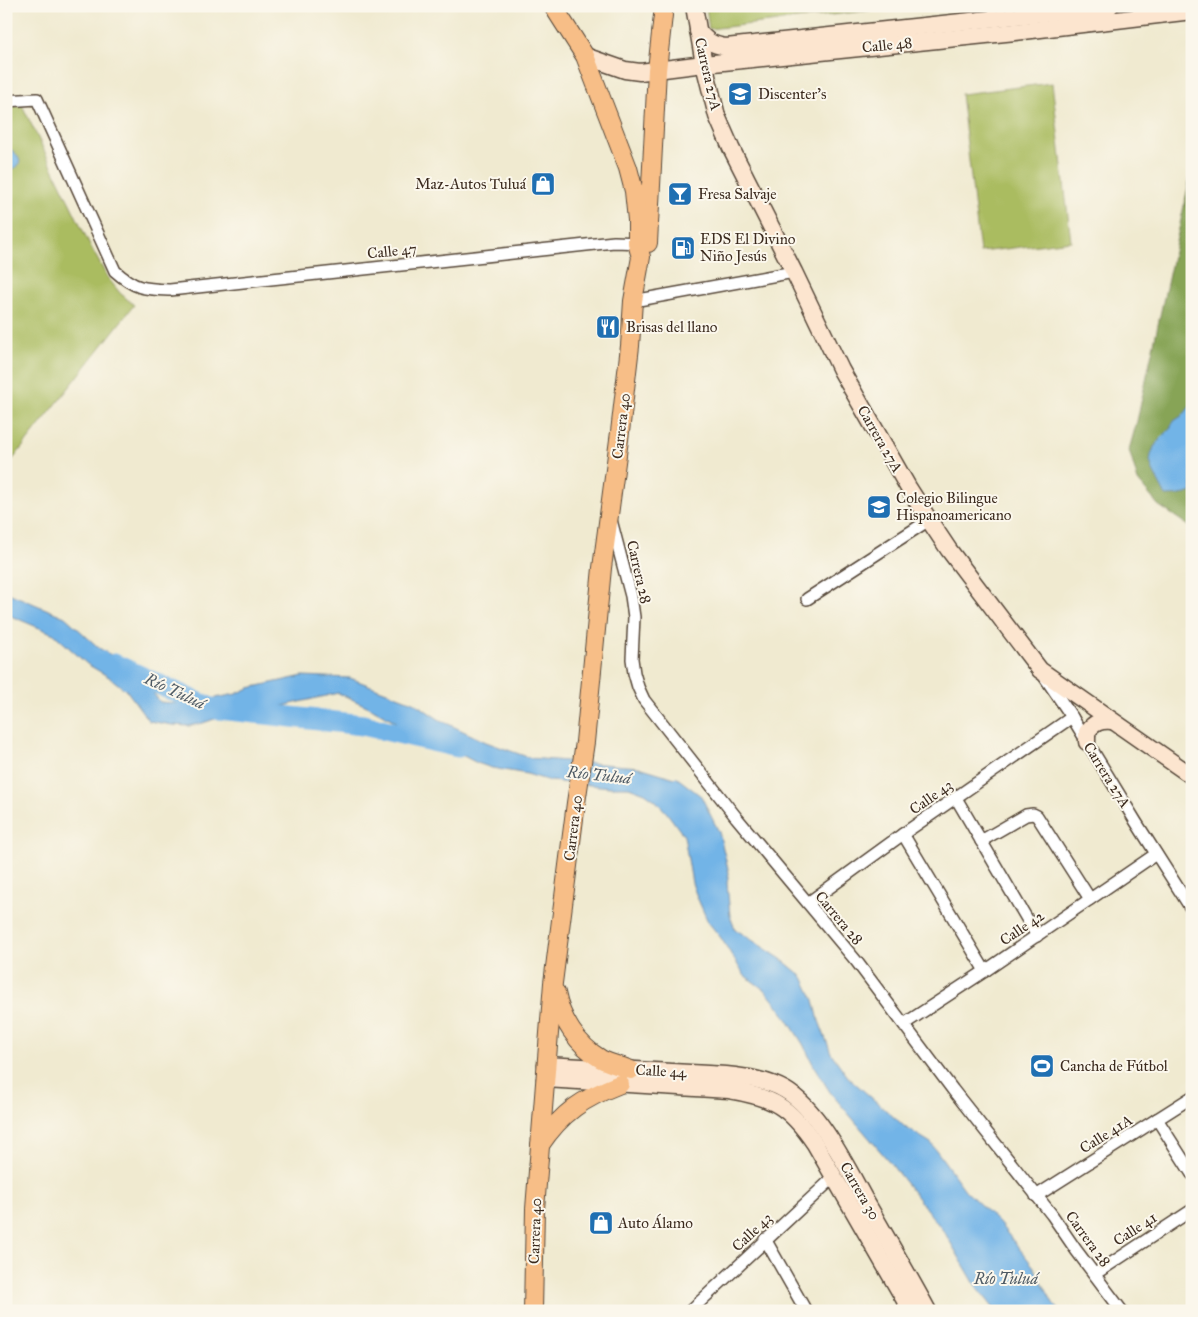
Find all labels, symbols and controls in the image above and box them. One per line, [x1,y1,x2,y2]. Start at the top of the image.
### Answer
street label: Calle 48 [861,33,913,57]
street label: Carrera 27A [691,36,725,112]
school or university icon: Discenter's [727,81,753,107]
place label: Discenter's [758,85,826,103]
shop icon: Maz-Autos Tuluá [530,171,556,197]
place label: Maz-Autos Tuluá [415,175,527,193]
bar icon: Fresa Salvaje [667,181,693,207]
place label: Fresa Salvaje [698,185,777,203]
place label: EDS El Divino Niño Jesús [700,230,796,266]
fuel station icon: EDS El Divino Niño Jesús [670,235,696,261]
street label: Calle 47 [366,239,418,263]
restaurant icon: Brisas del llano [595,314,621,340]
place label: Brisas del llano [626,318,718,336]
street label: Carrera 40 [608,392,634,460]
street label: Carrera 27A [854,402,906,476]
place label: Colegio Bilingue Hispanoamericano [896,489,1012,524]
school or university icon: Colegio Bilingue Hispanoamericano [866,494,892,520]
street label: Carrera 28 [623,539,655,605]
water label: Río Tuluá [141,668,210,714]
street label: Carrera 27A [1080,739,1134,811]
water label: Río Tuluá [565,762,634,788]
street label: Calle 43 [906,776,956,818]
street label: Carrera 40 [560,794,586,862]
street label: Carrera 28 [811,887,867,949]
street label: Calle 42 [996,906,1048,949]
sports icon: Cancha de Fútbol [1029,1053,1055,1079]
place label: Cancha de Fútbol [1060,1057,1169,1075]
street label: Calle 44 [635,1061,687,1081]
street label: Calle 41A [1076,1111,1136,1157]
street label: Carrera 30 [836,1159,884,1223]
street label: Carrera 40 [525,1198,545,1264]
street label: Carrera 28 [1062,1208,1114,1270]
street label: Calle 41 [1110,1208,1160,1250]
street label: Calle 43 [728,1209,776,1255]
shop icon: Auto Álamo [588,1210,614,1236]
place label: Auto Álamo [617,1213,693,1232]
water label: Río Tuluá [973,1269,1040,1288]

